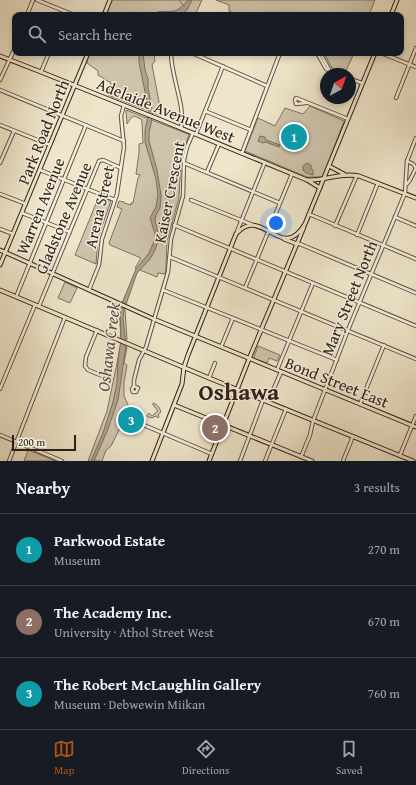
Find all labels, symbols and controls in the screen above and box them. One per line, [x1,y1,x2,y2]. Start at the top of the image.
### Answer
search box [12,12,404,56]
icon: search [26,23,48,45]
text: Search here [58,24,132,45]
north arrow [320,68,356,104]
street label: Adelaide Avenue West [93,71,239,149]
street label: Park Road North [11,76,75,188]
pin: 1 [281,122,307,152]
street label: Kaiser Crescent [147,138,191,245]
street label: Warren Avenue [10,154,70,258]
street label: Gladstone Avenue [29,158,97,278]
street label: Arena Street [78,163,120,251]
your location [266,213,286,233]
street label: Mary Street North [315,237,383,359]
water label: Oshawa Creek [90,301,126,393]
street label: Bond Street East [282,350,393,414]
district label: Oshawa [199,374,280,409]
pin: 3 [118,405,144,435]
pin: 2 [202,413,228,443]
scale bar [12,433,76,452]
text: 200 m [18,434,45,450]
text: Nearby [16,475,70,500]
text: 3 results [354,478,400,497]
text: Parkwood Estate [54,530,165,551]
text: 1 [26,540,32,559]
text: 270 m [368,540,400,559]
text: Museum [54,551,101,570]
text: The Academy Inc. [54,602,171,623]
text: 2 [26,612,32,631]
text: 670 m [368,612,400,631]
text: University · Athol Street West [54,623,214,642]
text: The Robert McLaughlin Gallery [54,674,261,695]
text: 3 [26,684,32,703]
text: 760 m [368,684,400,703]
text: Museum · Debwewin Miikan [54,695,205,714]
tab: Map [53,738,75,778]
tab: Directions [182,738,229,778]
tab: Saved [336,738,363,778]

